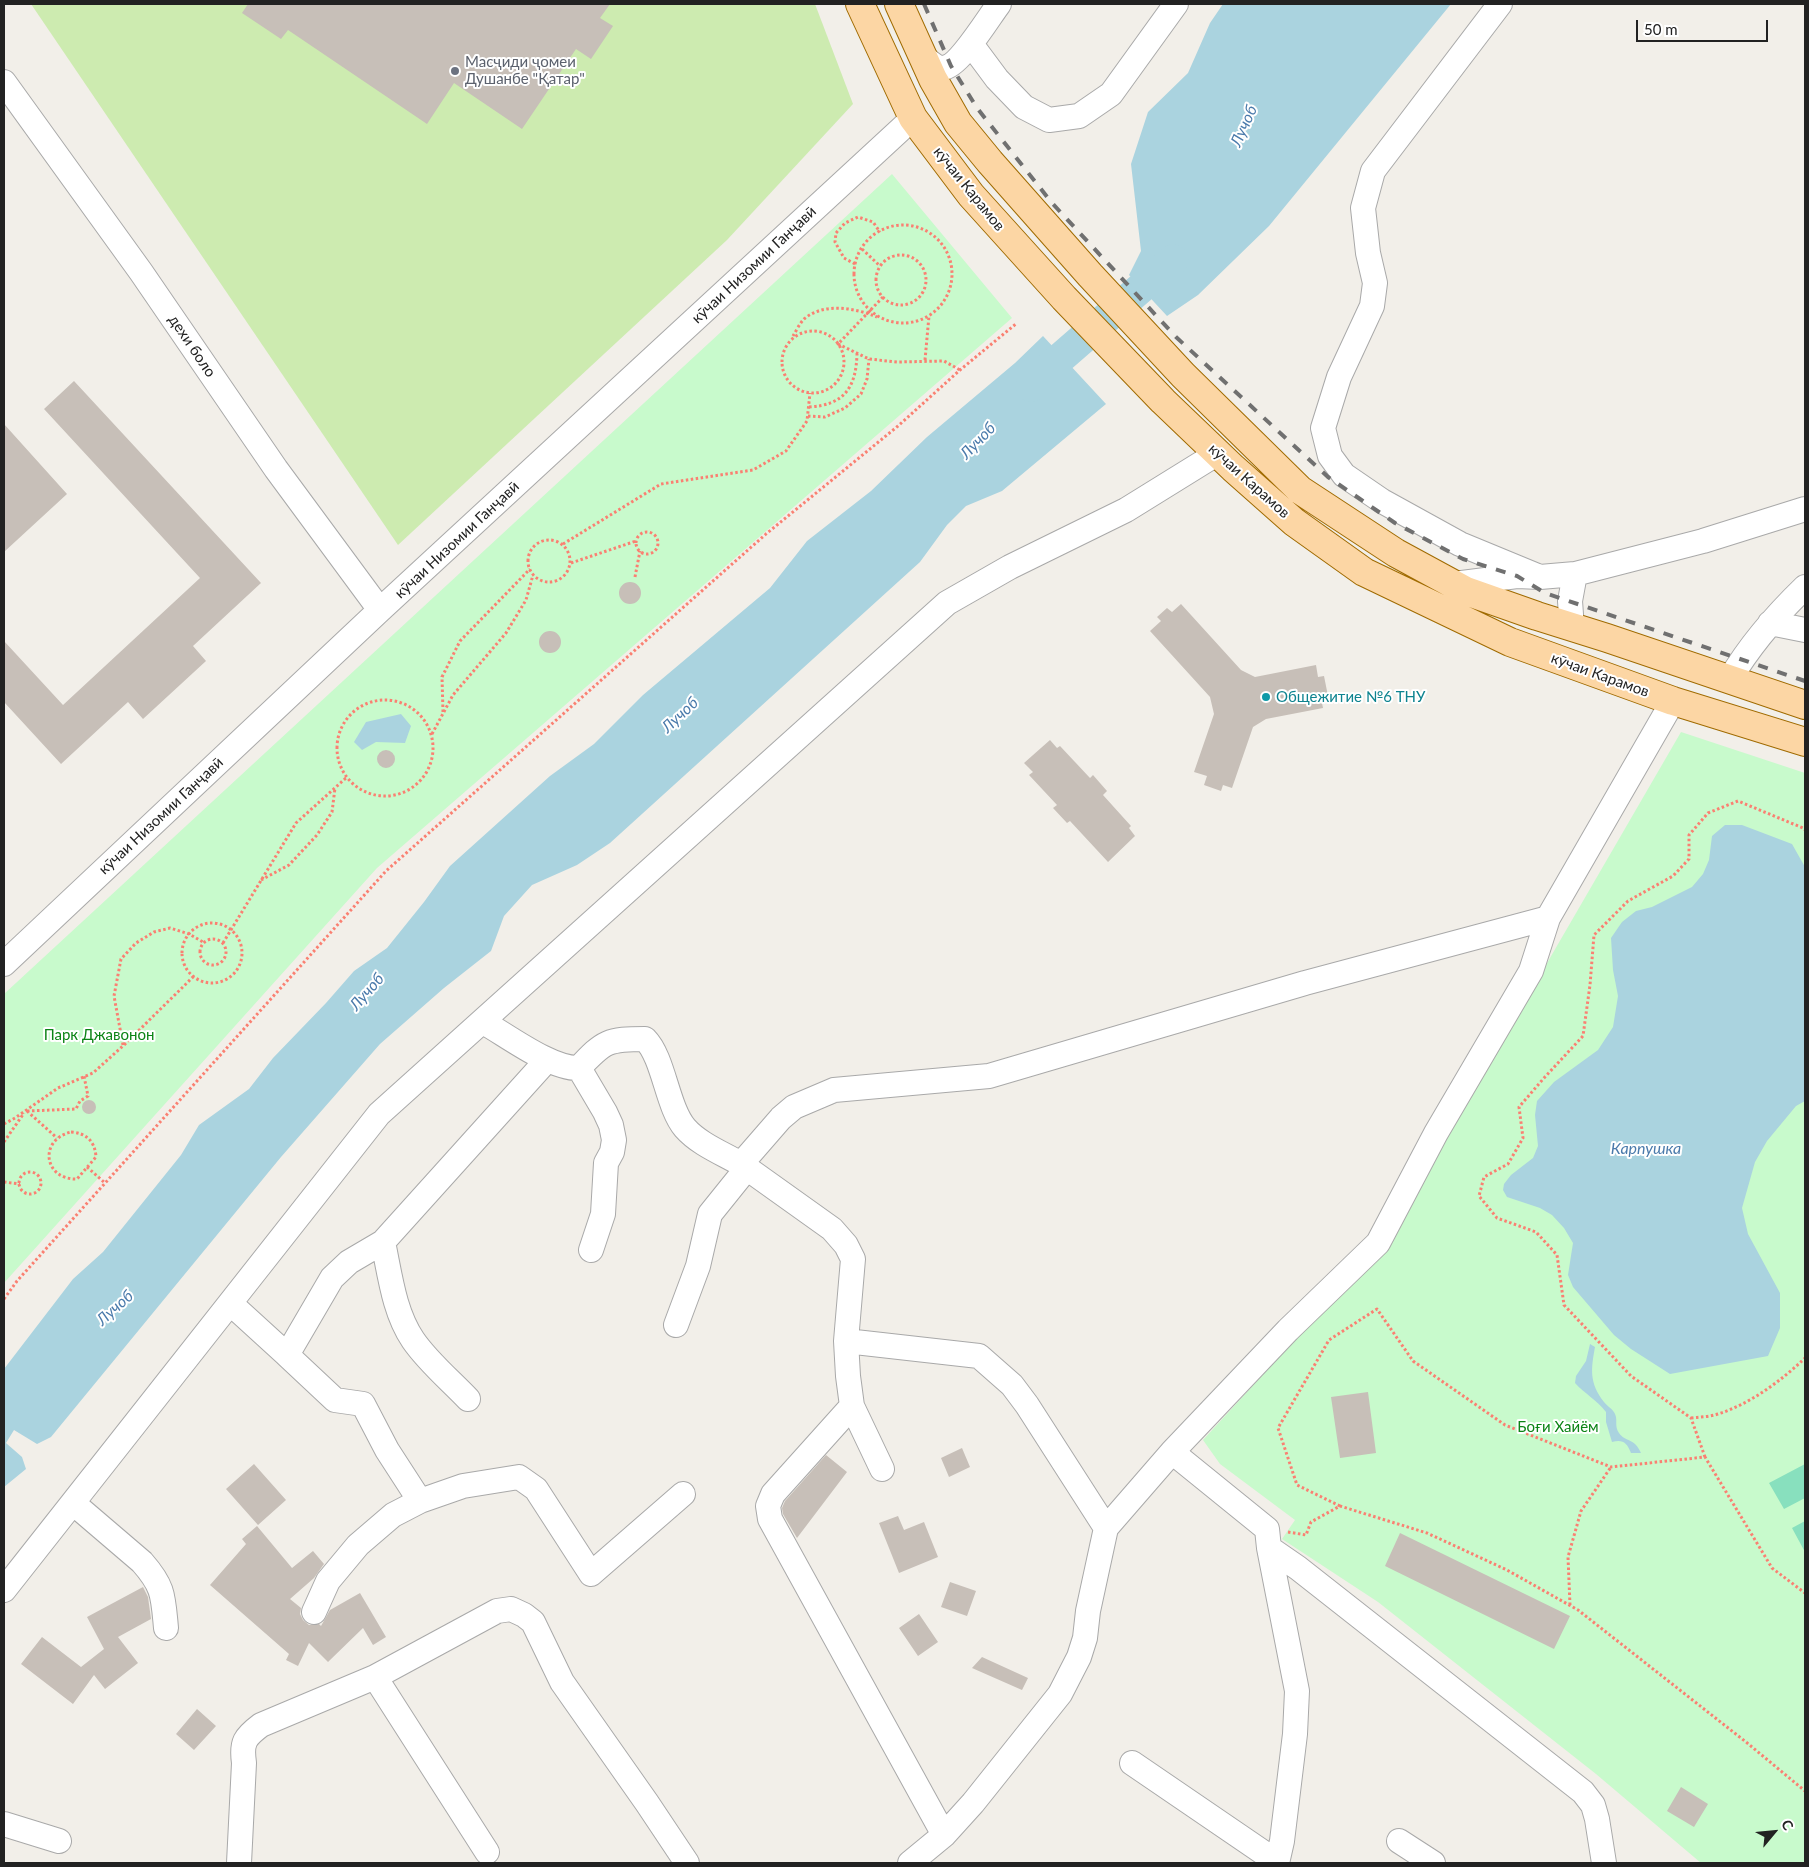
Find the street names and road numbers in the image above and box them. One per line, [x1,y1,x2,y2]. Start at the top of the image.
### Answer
street label: кӯчаи Карамов [930,143,1008,235]
street label: кӯчаи Низомии Ганҷавӣ [688,203,820,327]
street label: дехи боло [165,311,219,381]
street label: кӯчаи Карамов [1205,440,1293,522]
street label: кӯчаи Низомии Ганҷавӣ [391,478,523,602]
street label: кӯчаи Карамов [1549,649,1651,701]
street label: кӯчаи Низомии Ганҷавӣ [95,754,227,878]

